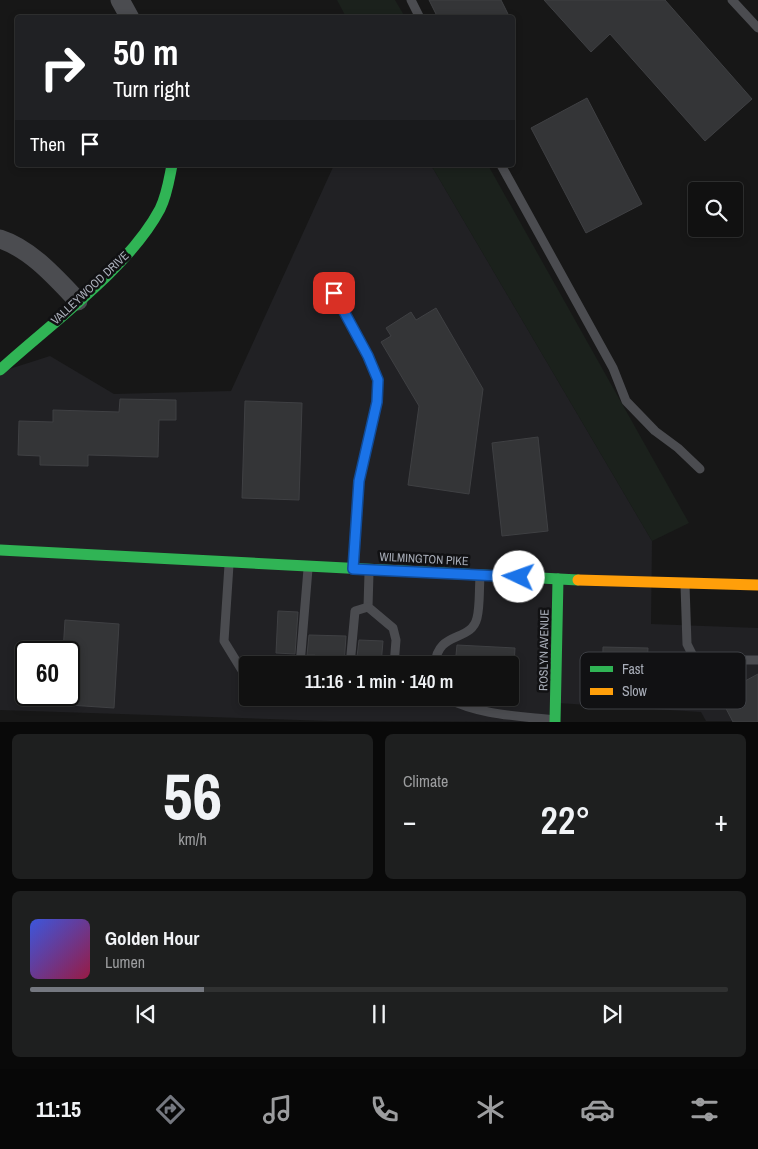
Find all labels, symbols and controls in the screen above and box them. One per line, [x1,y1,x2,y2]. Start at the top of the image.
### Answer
text: 50 m [113,29,178,76]
icon: right [30,35,95,100]
text: Turn right [113,74,190,104]
icon: arrive [76,130,104,158]
text: Then [30,131,66,157]
map controls [688,182,743,237]
button: search [688,182,743,237]
street label: VALLEYWOOD DRIVE [48,248,132,328]
pin [313,272,355,314]
icon: arrive [320,279,348,307]
street label: WILMINGTON PIKE [379,549,469,569]
position arrow [492,550,544,602]
street label: ROSLYN AVENUE [535,609,553,691]
speed limit sign: 60 [15,641,80,706]
legend [580,652,746,709]
text: Fast [622,660,644,678]
text: 11:16 · 1 min · 140 m [305,668,453,694]
text: Slow [622,682,648,700]
text: 56 [163,752,222,839]
text: Climate [403,770,448,792]
text: 22° [541,795,590,846]
text: − [403,802,416,840]
text: + [715,802,728,840]
text: km/h [178,828,207,850]
text: Golden Hour [105,925,199,951]
text: Lumen [105,951,145,973]
icon: previous [132,1000,160,1028]
icon: pause [365,1000,393,1028]
icon: next [598,1000,626,1028]
icon: directions [153,1092,188,1127]
icon: music [260,1092,295,1127]
icon: phone [367,1092,402,1127]
icon: climate [473,1092,508,1127]
icon: car [580,1092,615,1127]
icon: filters [687,1092,722,1127]
text: 11:15 [36,1094,81,1124]

